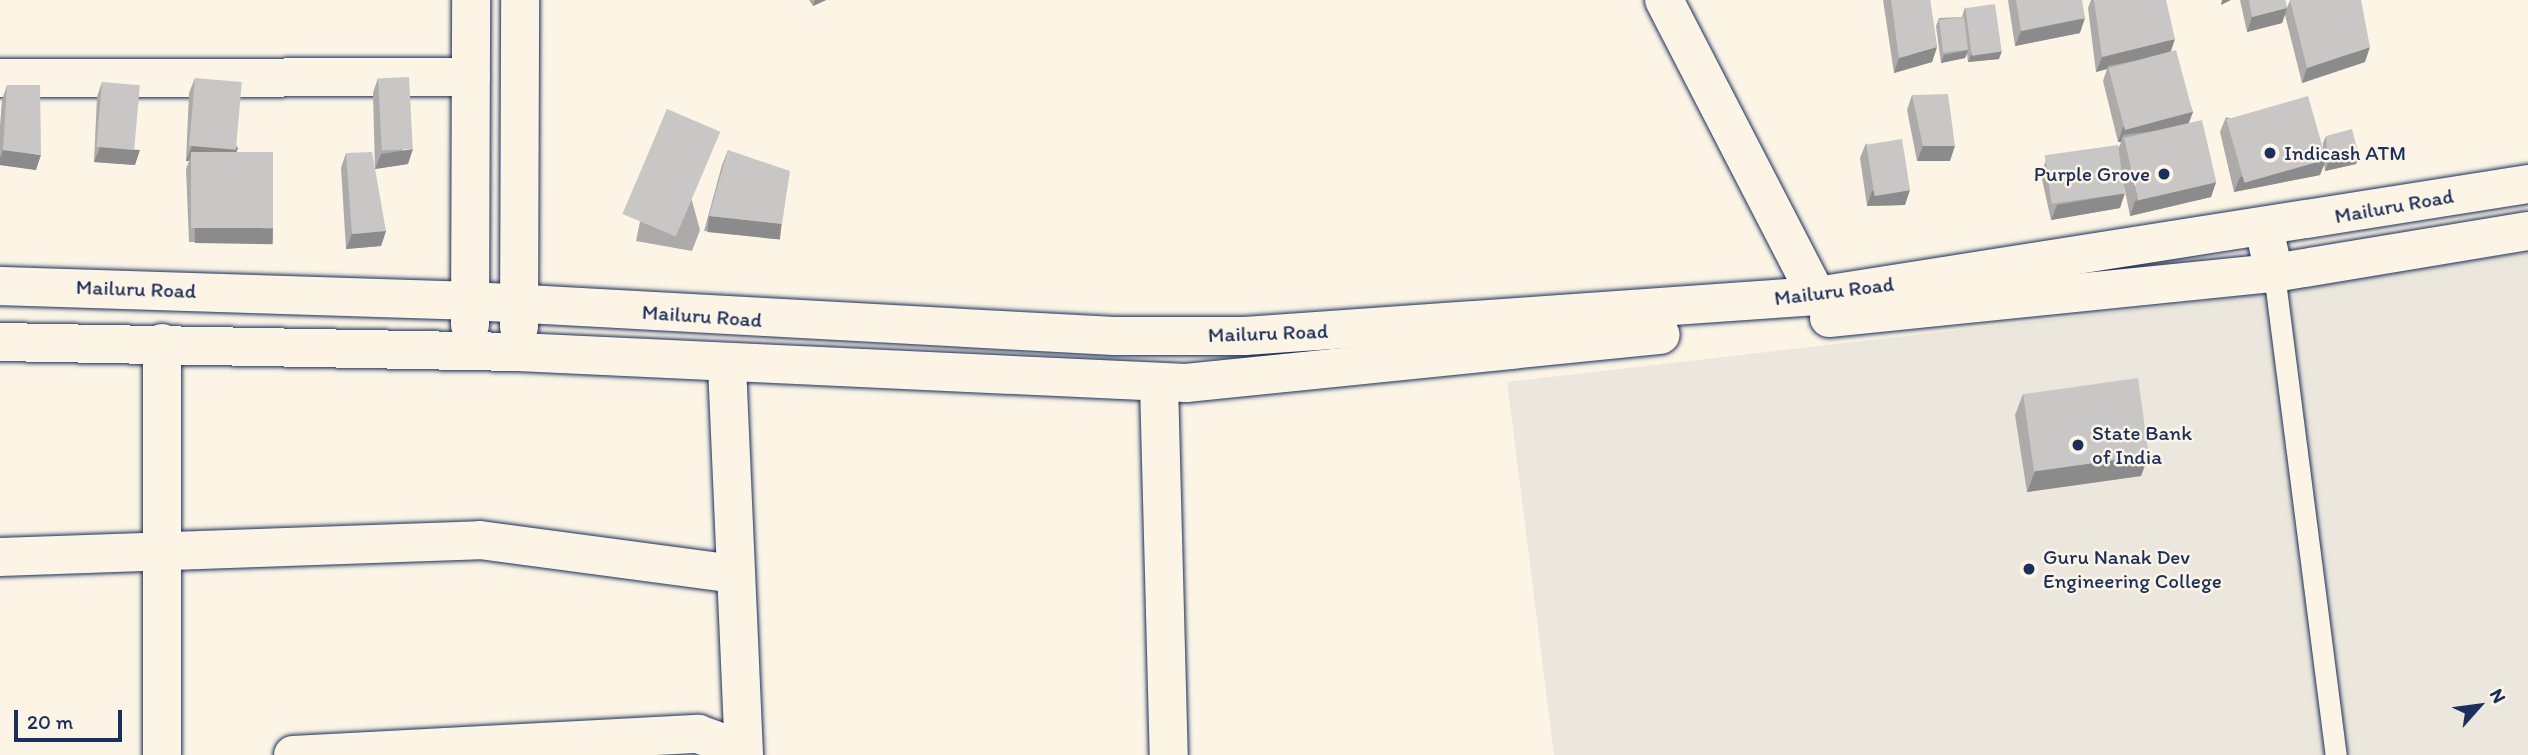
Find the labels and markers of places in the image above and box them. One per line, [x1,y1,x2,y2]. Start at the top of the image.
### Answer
place label: Indicash ATM [2284,140,2406,166]
marker: Indicash ATM [2262,145,2278,161]
place label: Purple Grove [2034,161,2150,187]
marker: Purple Grove [2156,166,2172,182]
place label: State Bank of India [2092,420,2192,470]
marker: State Bank of India [2070,437,2086,453]
place label: Guru Nanak Dev Engineering College [2043,544,2222,594]
marker: Guru Nanak Dev Engineering College [2021,561,2037,577]

